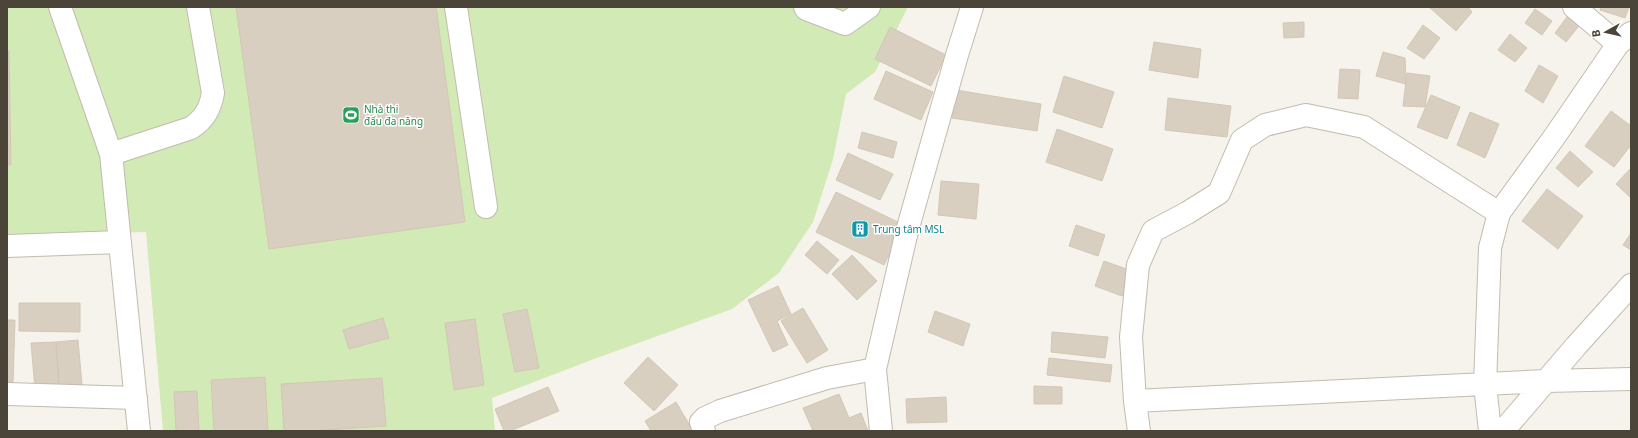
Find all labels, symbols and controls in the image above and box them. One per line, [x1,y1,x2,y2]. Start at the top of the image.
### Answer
north arrow [1586,12,1626,52]
text: B [1588,29,1604,38]
place label: Nhà thi đấu đa năng [364,102,423,128]
sports icon: Nhà thi đấu đa năng [341,105,361,125]
building icon: Trung tâm MSL [850,219,870,239]
place label: Trung tâm MSL [873,222,944,236]

